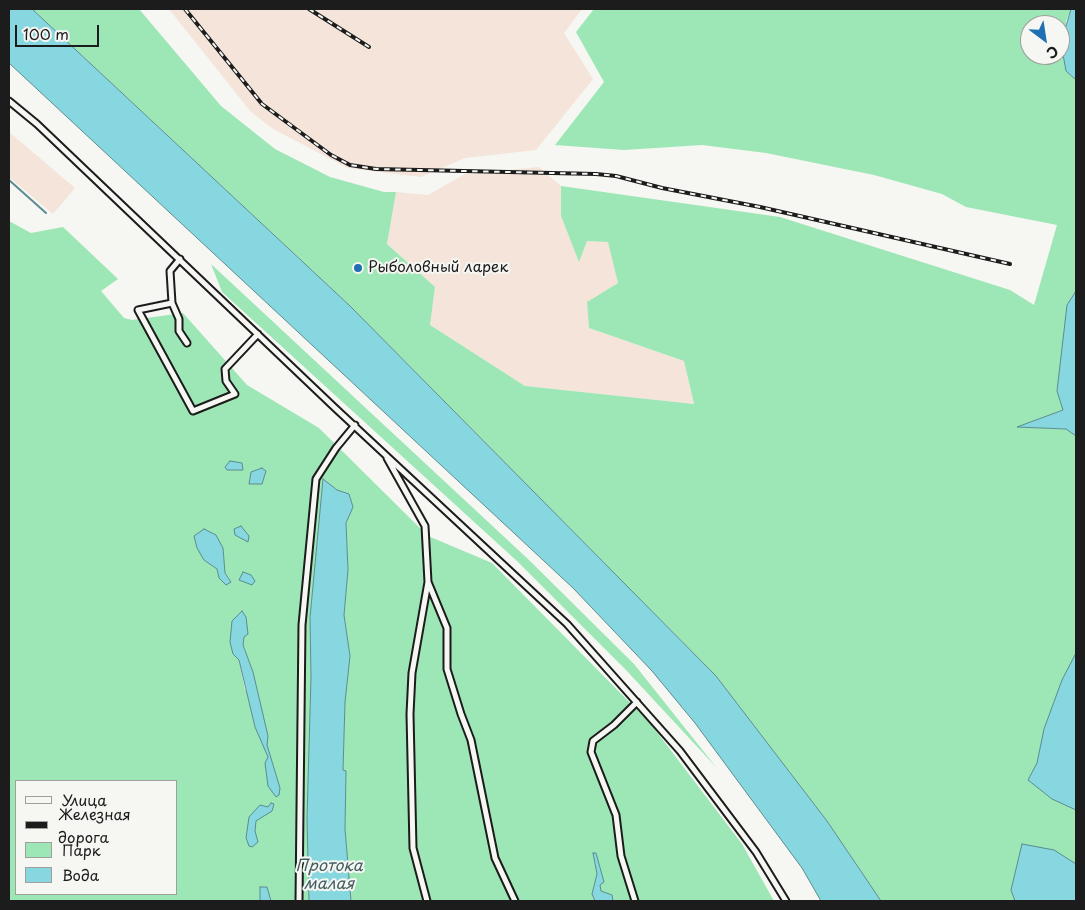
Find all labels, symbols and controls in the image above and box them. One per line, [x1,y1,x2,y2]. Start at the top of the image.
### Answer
scale bar [18,15,101,47]
north arrow [1020,15,1070,65]
text: 100 m [23,22,69,45]
text: С [1043,41,1062,64]
place label: Рыболовный ларек [368,259,508,277]
marker: Рыболовный ларек [352,262,364,274]
legend [15,780,178,895]
text: Улица [62,788,107,811]
text: Железная дорога [58,802,131,848]
text: Парк [62,838,101,861]
water label: Протока малая [295,857,363,895]
text: Вода [62,863,99,886]

